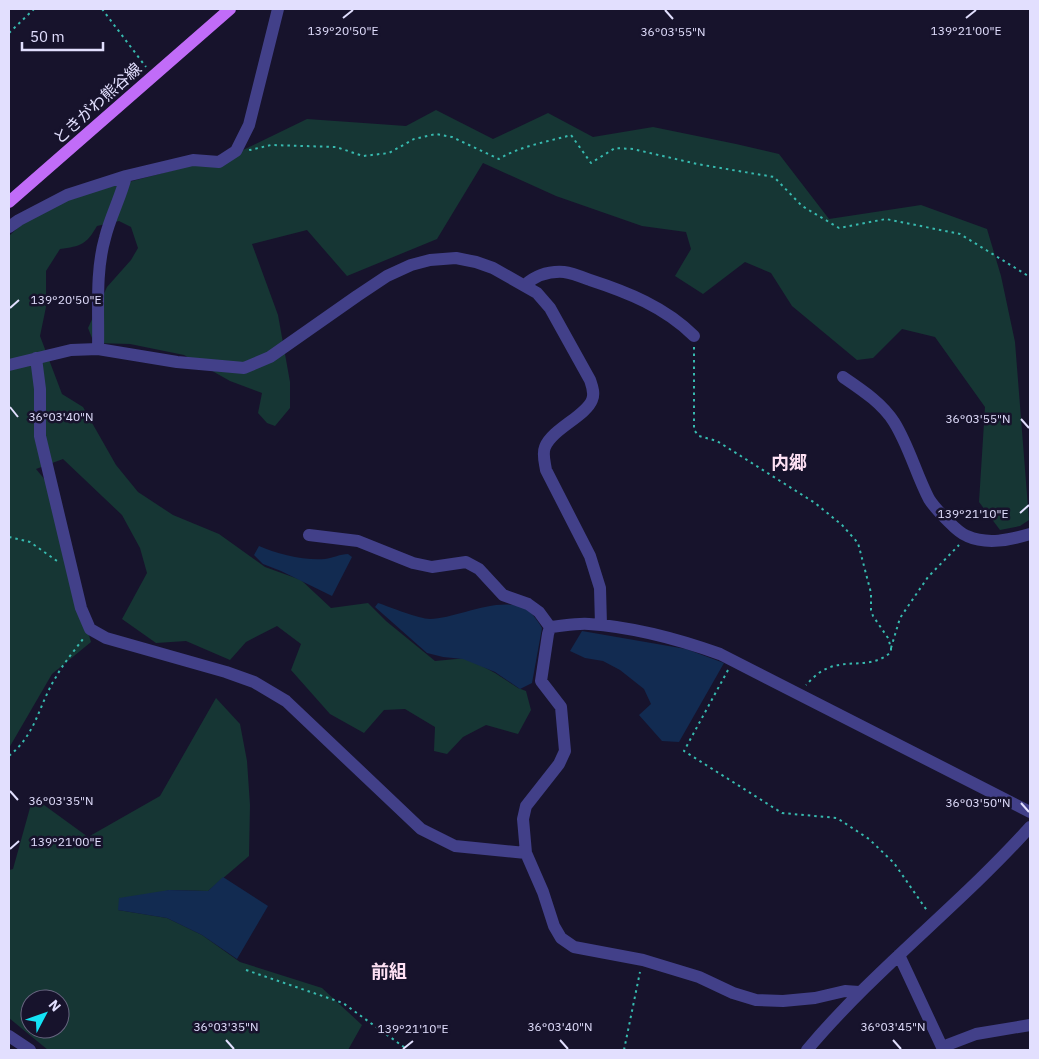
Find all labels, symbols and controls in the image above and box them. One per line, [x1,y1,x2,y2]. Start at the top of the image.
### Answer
scale bar [22,20,104,52]
text: 139°20'50"E [308,23,378,38]
text: 139°21'00"E [931,23,1001,38]
text: 36°03'55"N [640,24,706,39]
text: 50 m [30,27,65,46]
street label: ときがわ熊谷線 [49,58,145,148]
text: 139°20'50"E [31,292,101,307]
text: 36°03'40"N [28,409,94,424]
text: 36°03'55"N [945,411,1011,426]
district label: 内郷 [771,451,807,474]
text: 139°21'10"E [938,506,1008,521]
text: 36°03'35"N [28,793,94,808]
text: 36°03'50"N [945,795,1011,810]
text: 139°21'00"E [31,834,101,849]
district label: 前組 [371,960,407,983]
north arrow [20,989,70,1039]
text: N [45,996,65,1015]
text: 36°03'35"N [193,1019,259,1034]
text: 36°03'40"N [527,1019,593,1034]
text: 36°03'45"N [860,1019,926,1034]
text: 139°21'10"E [378,1021,448,1036]

